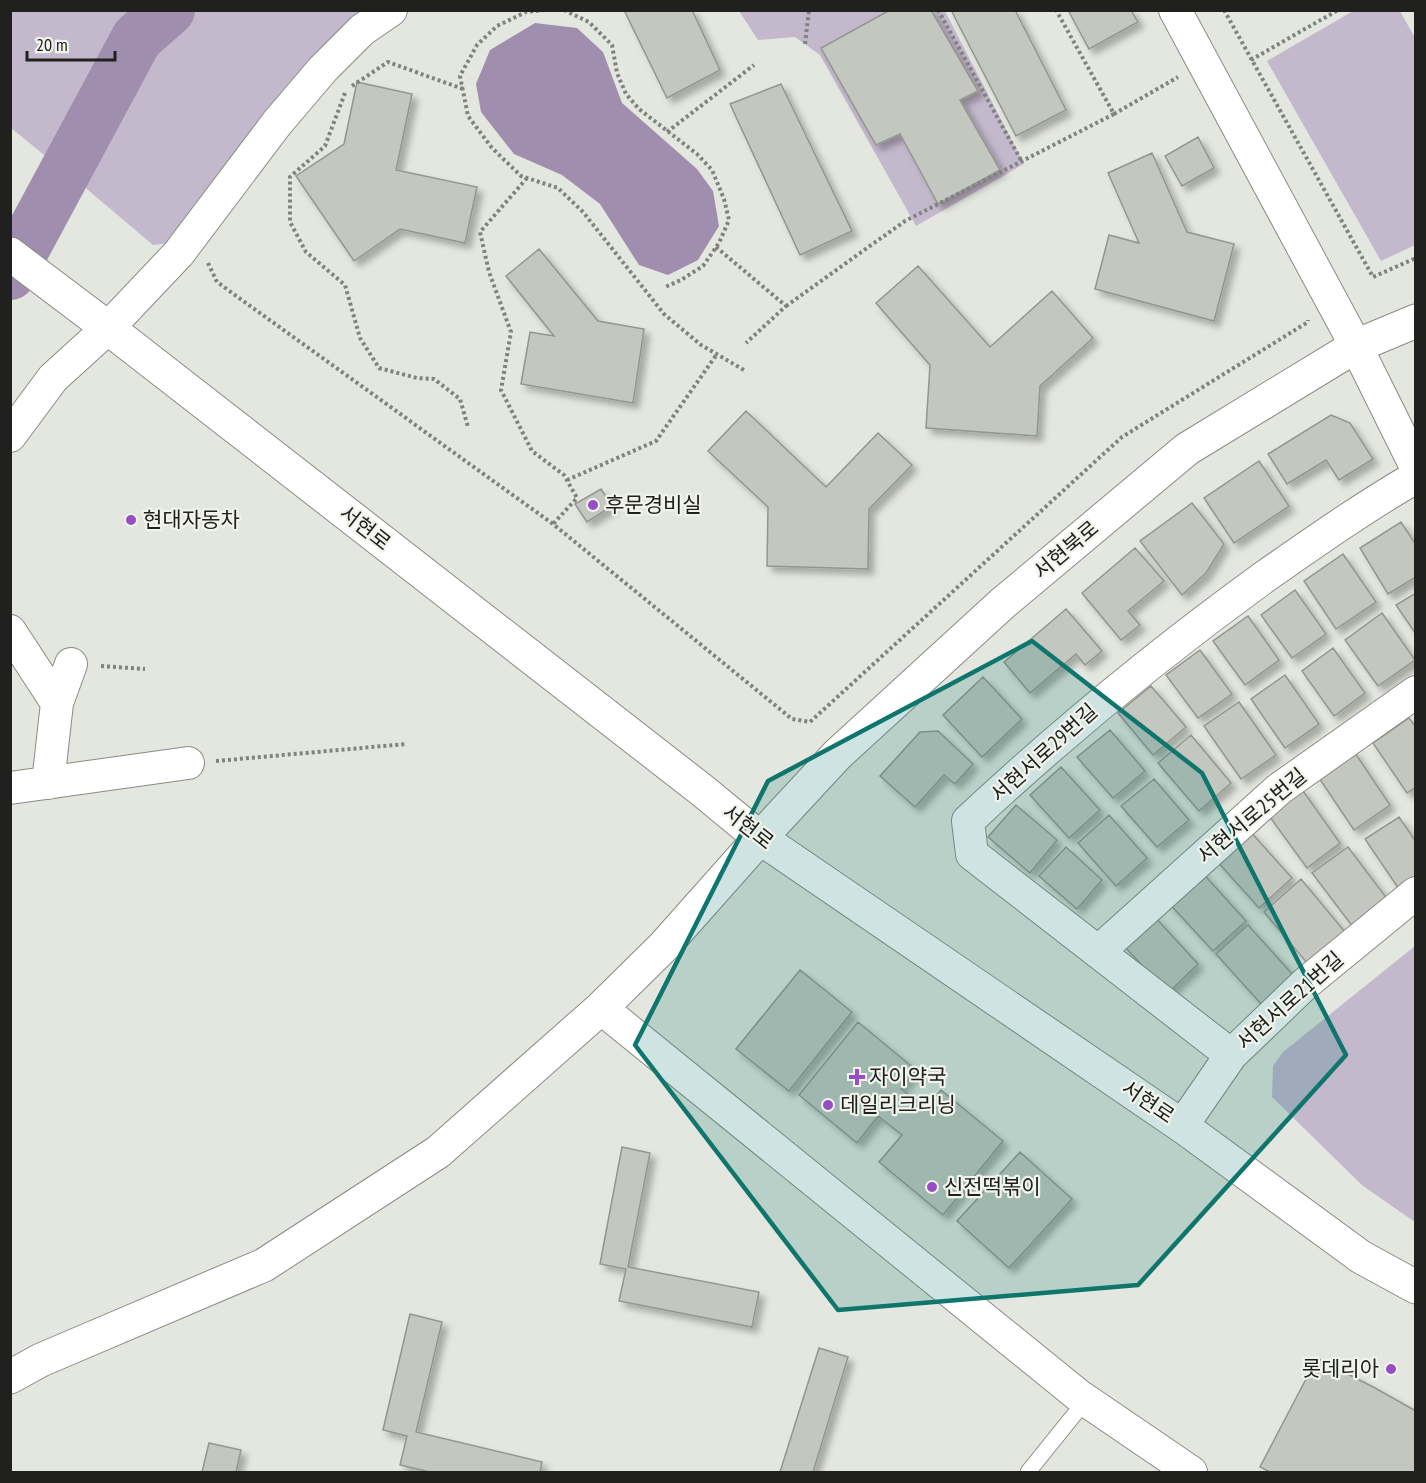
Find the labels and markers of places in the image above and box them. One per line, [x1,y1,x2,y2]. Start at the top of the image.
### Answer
place label: 후문경비실 [605,491,702,518]
marker: 후문경비실 [586,498,600,512]
place label: 현대자동차 [143,506,240,533]
marker: 현대자동차 [124,513,138,527]
place label: 자이약국 [869,1063,946,1090]
marker: 자이약국 [850,1070,864,1084]
place label: 데일리크리닝 [840,1091,956,1118]
marker: 데일리크리닝 [821,1098,835,1112]
place label: 신전떡볶이 [944,1173,1041,1200]
marker: 신전떡볶이 [925,1180,939,1194]
place label: 롯데리아 [1302,1355,1379,1382]
marker: 롯데리아 [1384,1362,1398,1376]

